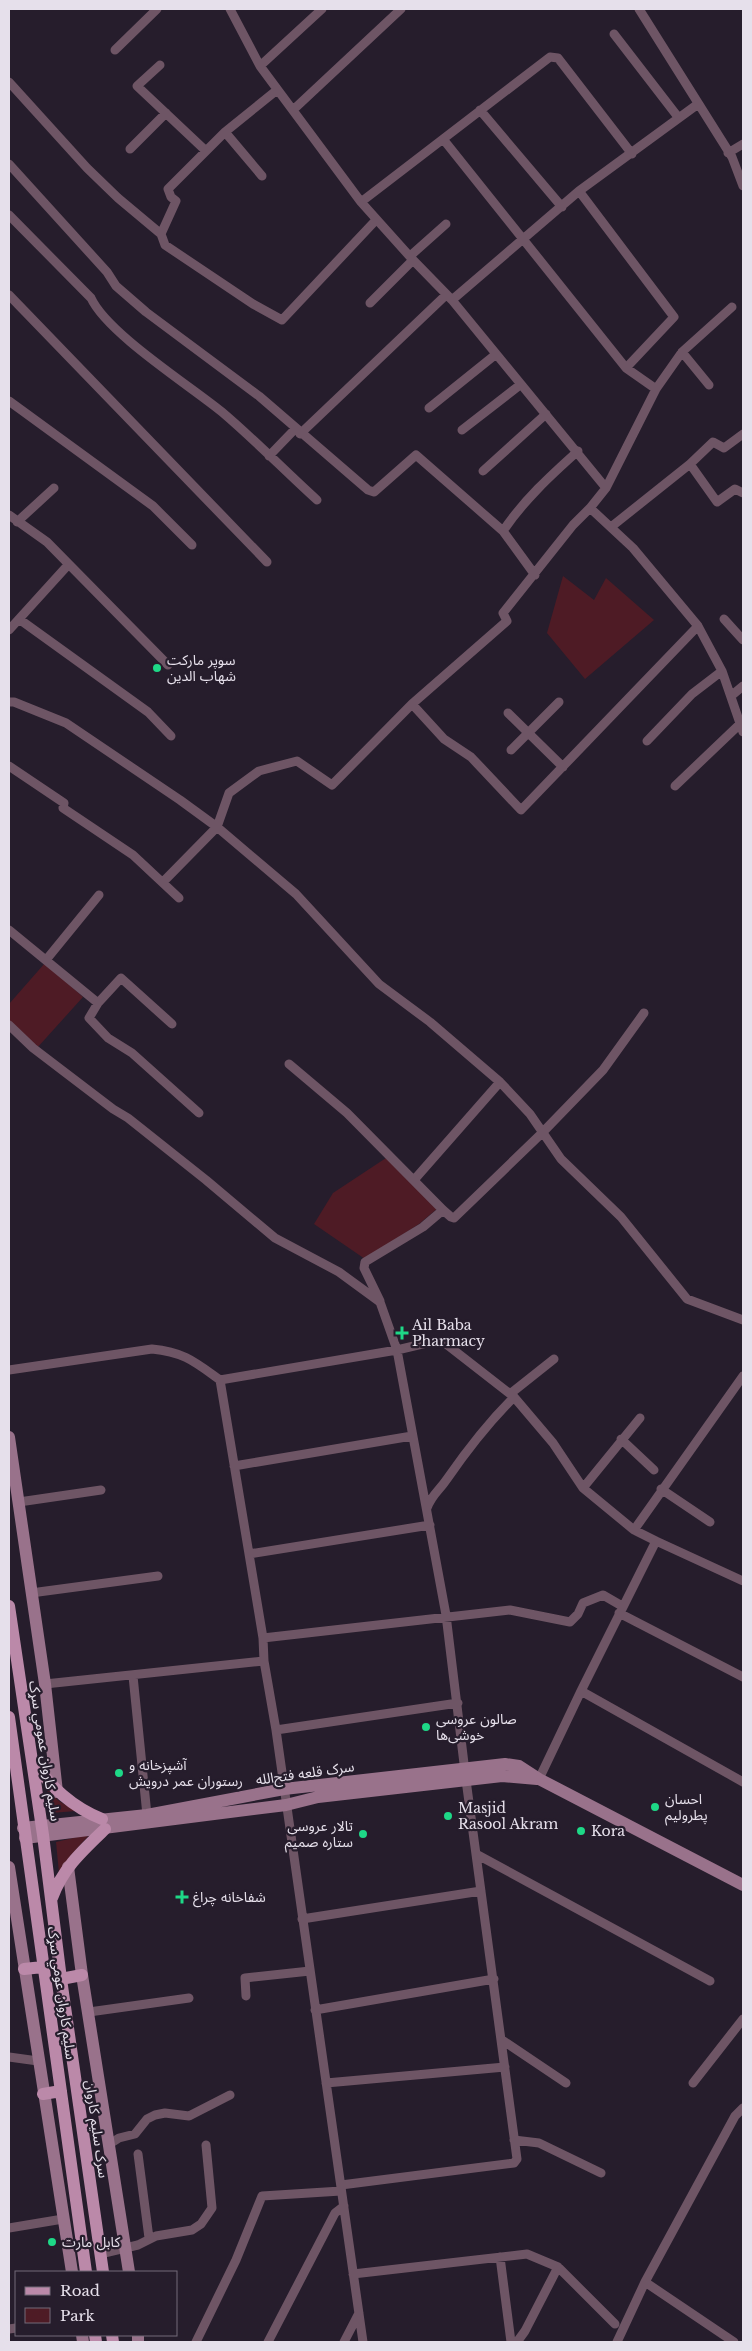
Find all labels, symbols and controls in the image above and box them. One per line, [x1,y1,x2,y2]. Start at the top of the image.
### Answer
place label: سوپر مارکت شهاب الدین [167,651,236,685]
marker: سوپر مارکت شهاب الدین [151,662,163,674]
place label: Ail Baba Pharmacy [411,1316,485,1350]
marker: Ail Baba Pharmacy [396,1327,408,1339]
street label: سلیم کاروان عمومي سړک [23,1679,65,1823]
place label: صالون عروسی خوشی‌ها [436,1710,517,1744]
marker: صالون عروسی خوشی‌ها [420,1721,432,1733]
place label: آشپزخانه و رستوران عمر درویش [129,1756,243,1790]
street label: سرک قلعه فتح‌الله [255,1757,356,1791]
marker: آشپزخانه و رستوران عمر درویش [113,1767,125,1779]
place label: احسان پطرولیم [665,1790,708,1826]
place label: Masjid Rasool Akram [458,1799,558,1833]
marker: احسان پطرولیم [649,1801,661,1813]
marker: Masjid Rasool Akram [442,1810,454,1822]
place label: تالار عروسی ستاره صمیم [285,1817,353,1853]
place label: Kora [591,1822,625,1840]
marker: Kora [575,1825,587,1837]
marker: تالار عروسی ستاره صمیم [357,1828,369,1840]
place label: شفاخانه چراغ [193,1888,266,1908]
marker: شفاخانه چراغ [175,1890,189,1904]
street label: سلیم کاروان عومي سړک [42,1925,80,2061]
street label: سرک سلیم کاروان [79,2079,113,2179]
place label: کابل مارت [62,2233,121,2251]
marker: کابل مارت [46,2236,58,2248]
legend [15,2271,178,2336]
text: Road [60,2281,100,2300]
text: Park [60,2306,96,2325]

